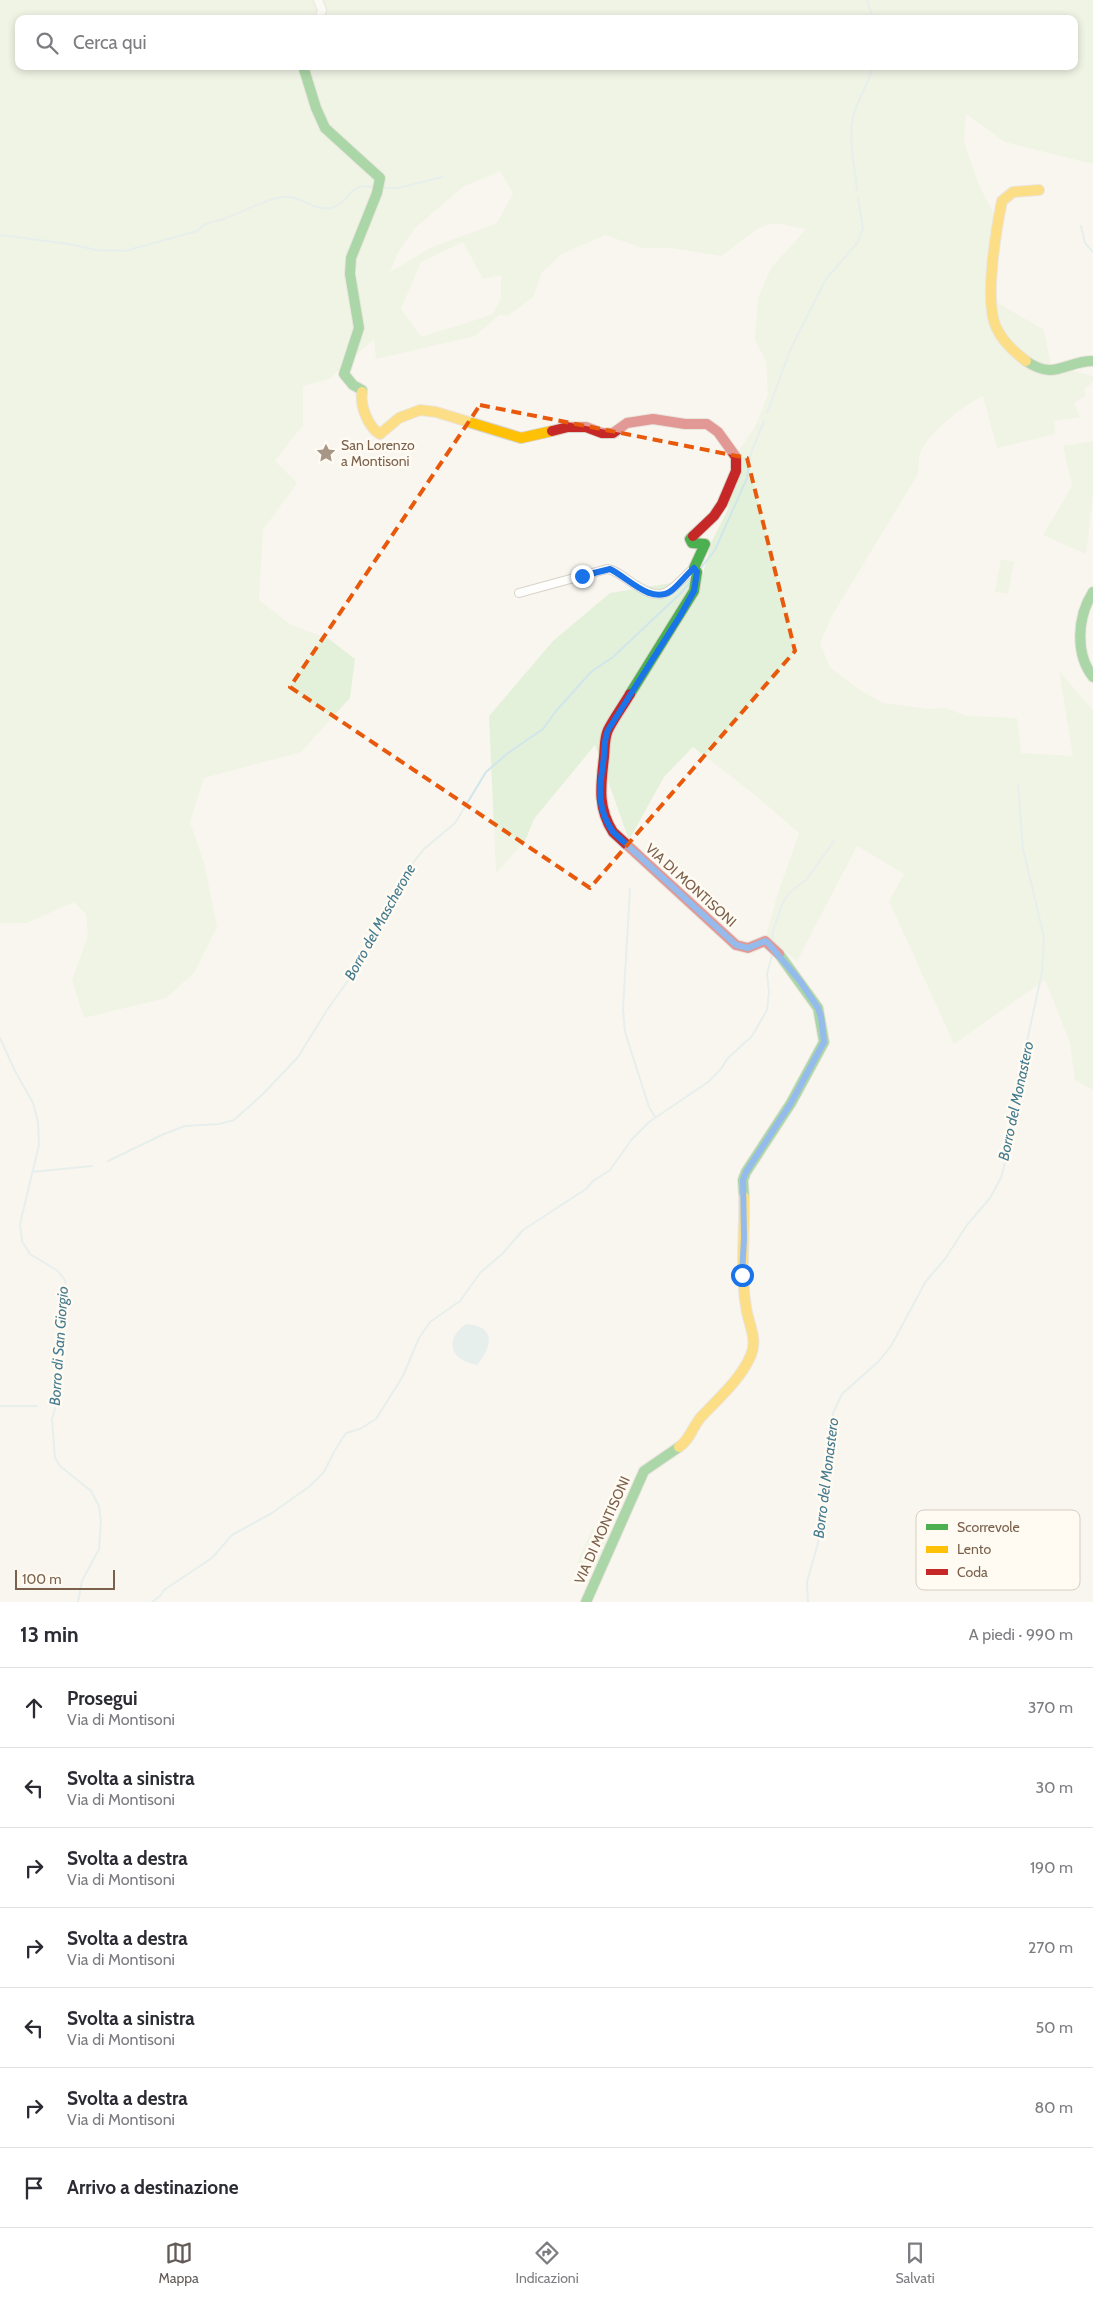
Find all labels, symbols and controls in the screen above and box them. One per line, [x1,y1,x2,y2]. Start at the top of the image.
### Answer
search box [15,15,1078,70]
icon: search [33,29,61,57]
text: Cerca qui [73,31,147,54]
place label: San Lorenzo a Montisoni [341,436,415,470]
place icon: San Lorenzo a Montisoni [315,442,337,464]
route end [571,565,594,588]
street label: VIA DI MONTISONI [642,839,740,931]
water label: Borro del Mascherone [341,861,419,983]
water label: Borro del Monastero [995,1040,1037,1162]
route start [731,1264,754,1287]
water label: Borro di San Giorgio [46,1285,72,1406]
water label: Borro del Monastero [810,1416,842,1539]
street label: VIA DI MONTISONI [570,1473,634,1587]
legend [916,1510,1080,1590]
text: Scorrevole [957,1518,1020,1536]
text: Lento [957,1540,991,1558]
text: Coda [957,1563,988,1581]
scale bar [15,1567,115,1590]
text: 100 m [22,1570,62,1588]
text: 13 min [20,1622,79,1647]
text: A piedi · 990 m [969,1625,1073,1644]
text: Prosegui [67,1687,138,1710]
icon: ahead [20,1694,48,1722]
text: 370 m [1028,1698,1073,1717]
text: Via di Montisoni [67,1710,175,1729]
text: Svolta a sinistra [67,1767,195,1790]
icon: left [20,1774,48,1802]
text: 30 m [1036,1778,1073,1797]
text: Via di Montisoni [67,1790,175,1809]
text: Svolta a destra [67,1847,188,1870]
icon: right [20,1854,48,1882]
text: 190 m [1030,1858,1073,1877]
text: Via di Montisoni [67,1870,175,1889]
text: Svolta a destra [67,1927,188,1950]
icon: right [20,1934,48,1962]
text: 270 m [1028,1938,1073,1957]
text: Via di Montisoni [67,1950,175,1969]
text: Svolta a sinistra [67,2007,195,2030]
icon: left [20,2014,48,2042]
text: 50 m [1036,2018,1073,2037]
text: Via di Montisoni [67,2030,175,2049]
text: Svolta a destra [67,2087,188,2110]
icon: right [20,2094,48,2122]
text: 80 m [1035,2098,1073,2117]
text: Via di Montisoni [67,2110,175,2129]
icon: arrive [20,2174,48,2202]
text: Arrivo a destinazione [67,2176,238,2199]
tab: Mappa [158,2239,199,2287]
tab: Indicazioni [516,2239,579,2287]
tab: Salvati [895,2239,935,2287]

